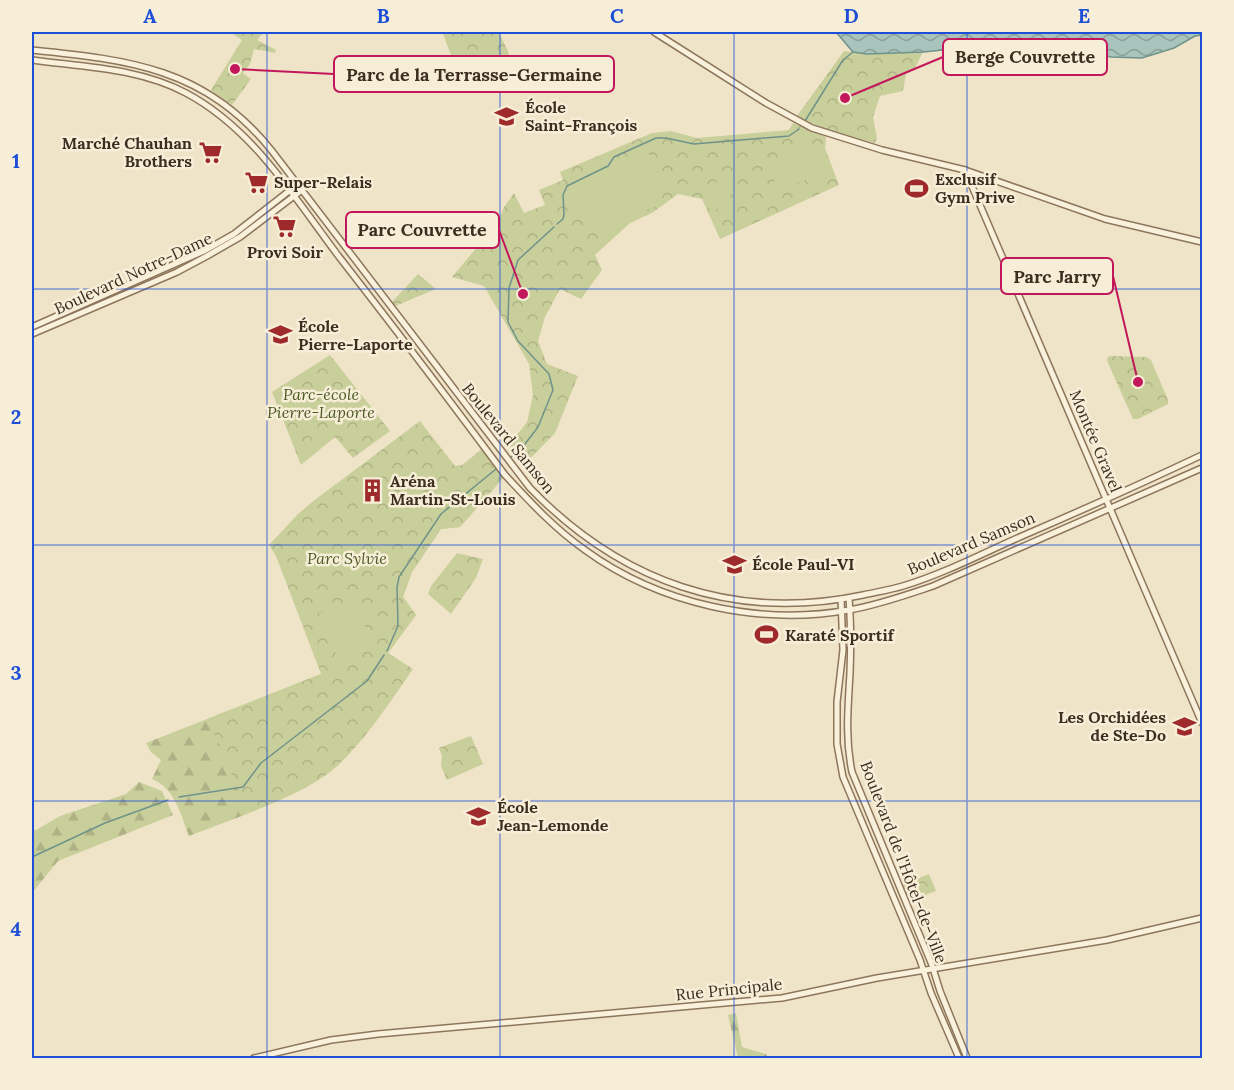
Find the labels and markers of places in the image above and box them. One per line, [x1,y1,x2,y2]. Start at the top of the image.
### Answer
callout: Berge Couvrette [943,39,1107,75]
callout: Parc de la Terrasse-Germaine [334,56,614,92]
place label: École Saint-François [525,97,638,135]
school or university icon: École Saint-François [494,103,520,129]
place label: Marché Chauhan Brothers [62,133,192,171]
supermarket icon: Marché Chauhan Brothers [197,139,223,165]
supermarket icon: Super-Relais [243,169,269,195]
place label: Exclusif Gym Prive [935,169,1015,207]
place label: Super-Relais [274,172,372,192]
sports icon: Exclusif Gym Prive [904,175,930,201]
callout: Parc Couvrette [346,212,499,248]
supermarket icon: Provi Soir [272,214,298,240]
place label: Provi Soir [247,242,323,262]
callout: Parc Jarry [1001,258,1113,294]
place label: École Pierre-Laporte [298,316,413,354]
school or university icon: École Pierre-Laporte [267,322,293,348]
place label: Aréna Martin-St-Louis [390,471,516,509]
building icon: Aréna Martin-St-Louis [359,477,385,503]
school or university icon: École Paul-VI [721,551,747,577]
place label: École Paul-VI [752,554,854,574]
sports icon: Karaté Sportif [754,622,780,648]
place label: Karaté Sportif [785,625,895,645]
place label: Les Orchidées de Ste-Do [1058,707,1166,745]
school or university icon: Les Orchidées de Ste-Do [1171,713,1197,739]
place label: École Jean-Lemonde [497,797,609,835]
school or university icon: École Jean-Lemonde [466,803,492,829]

